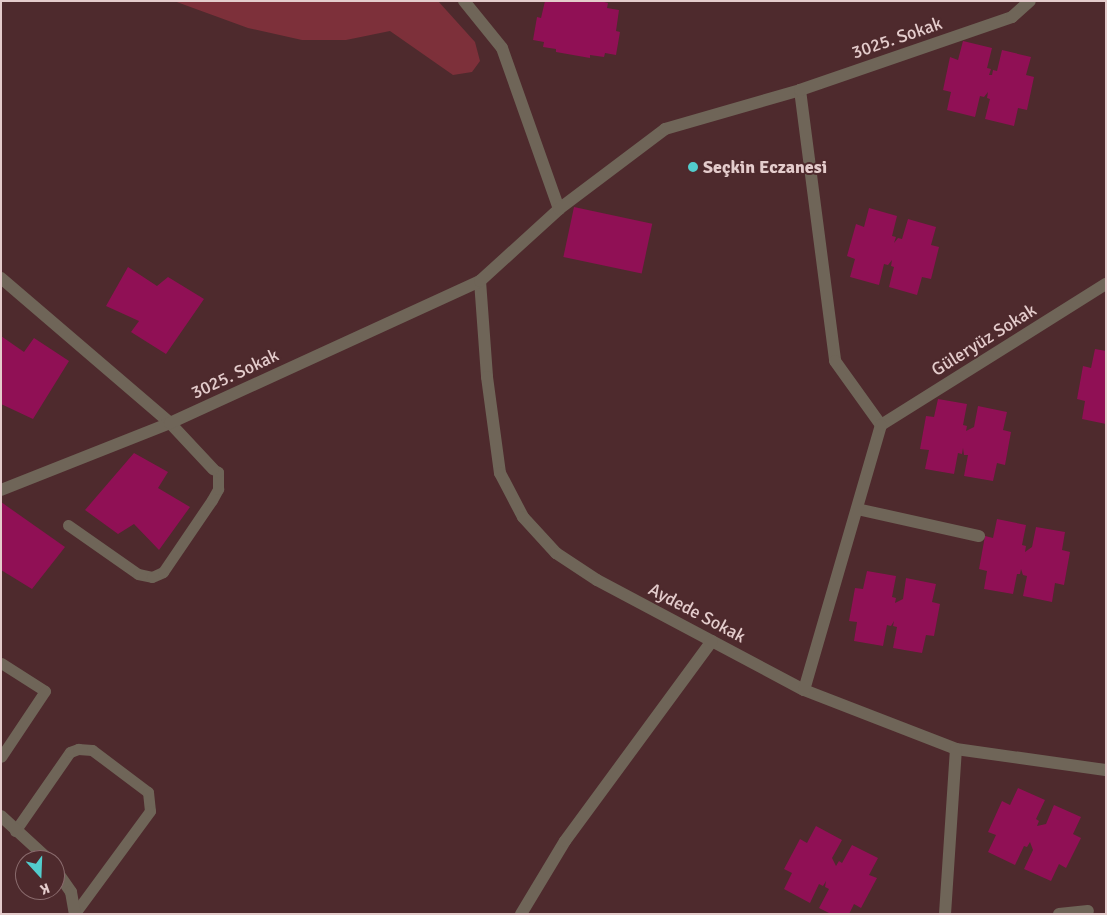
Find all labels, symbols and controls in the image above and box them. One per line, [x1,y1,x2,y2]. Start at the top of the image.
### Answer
street label: 3025. Sokak [849,12,945,64]
place label: Seçkin Eczanesi [703,156,827,178]
marker: Seçkin Eczanesi [687,161,699,173]
street label: Güleryüz Sokak [928,299,1040,381]
street label: 3025. Sokak [188,344,282,404]
street label: Aydede Sokak [645,578,749,648]
north arrow [15,850,65,900]
text: K [38,879,52,898]

